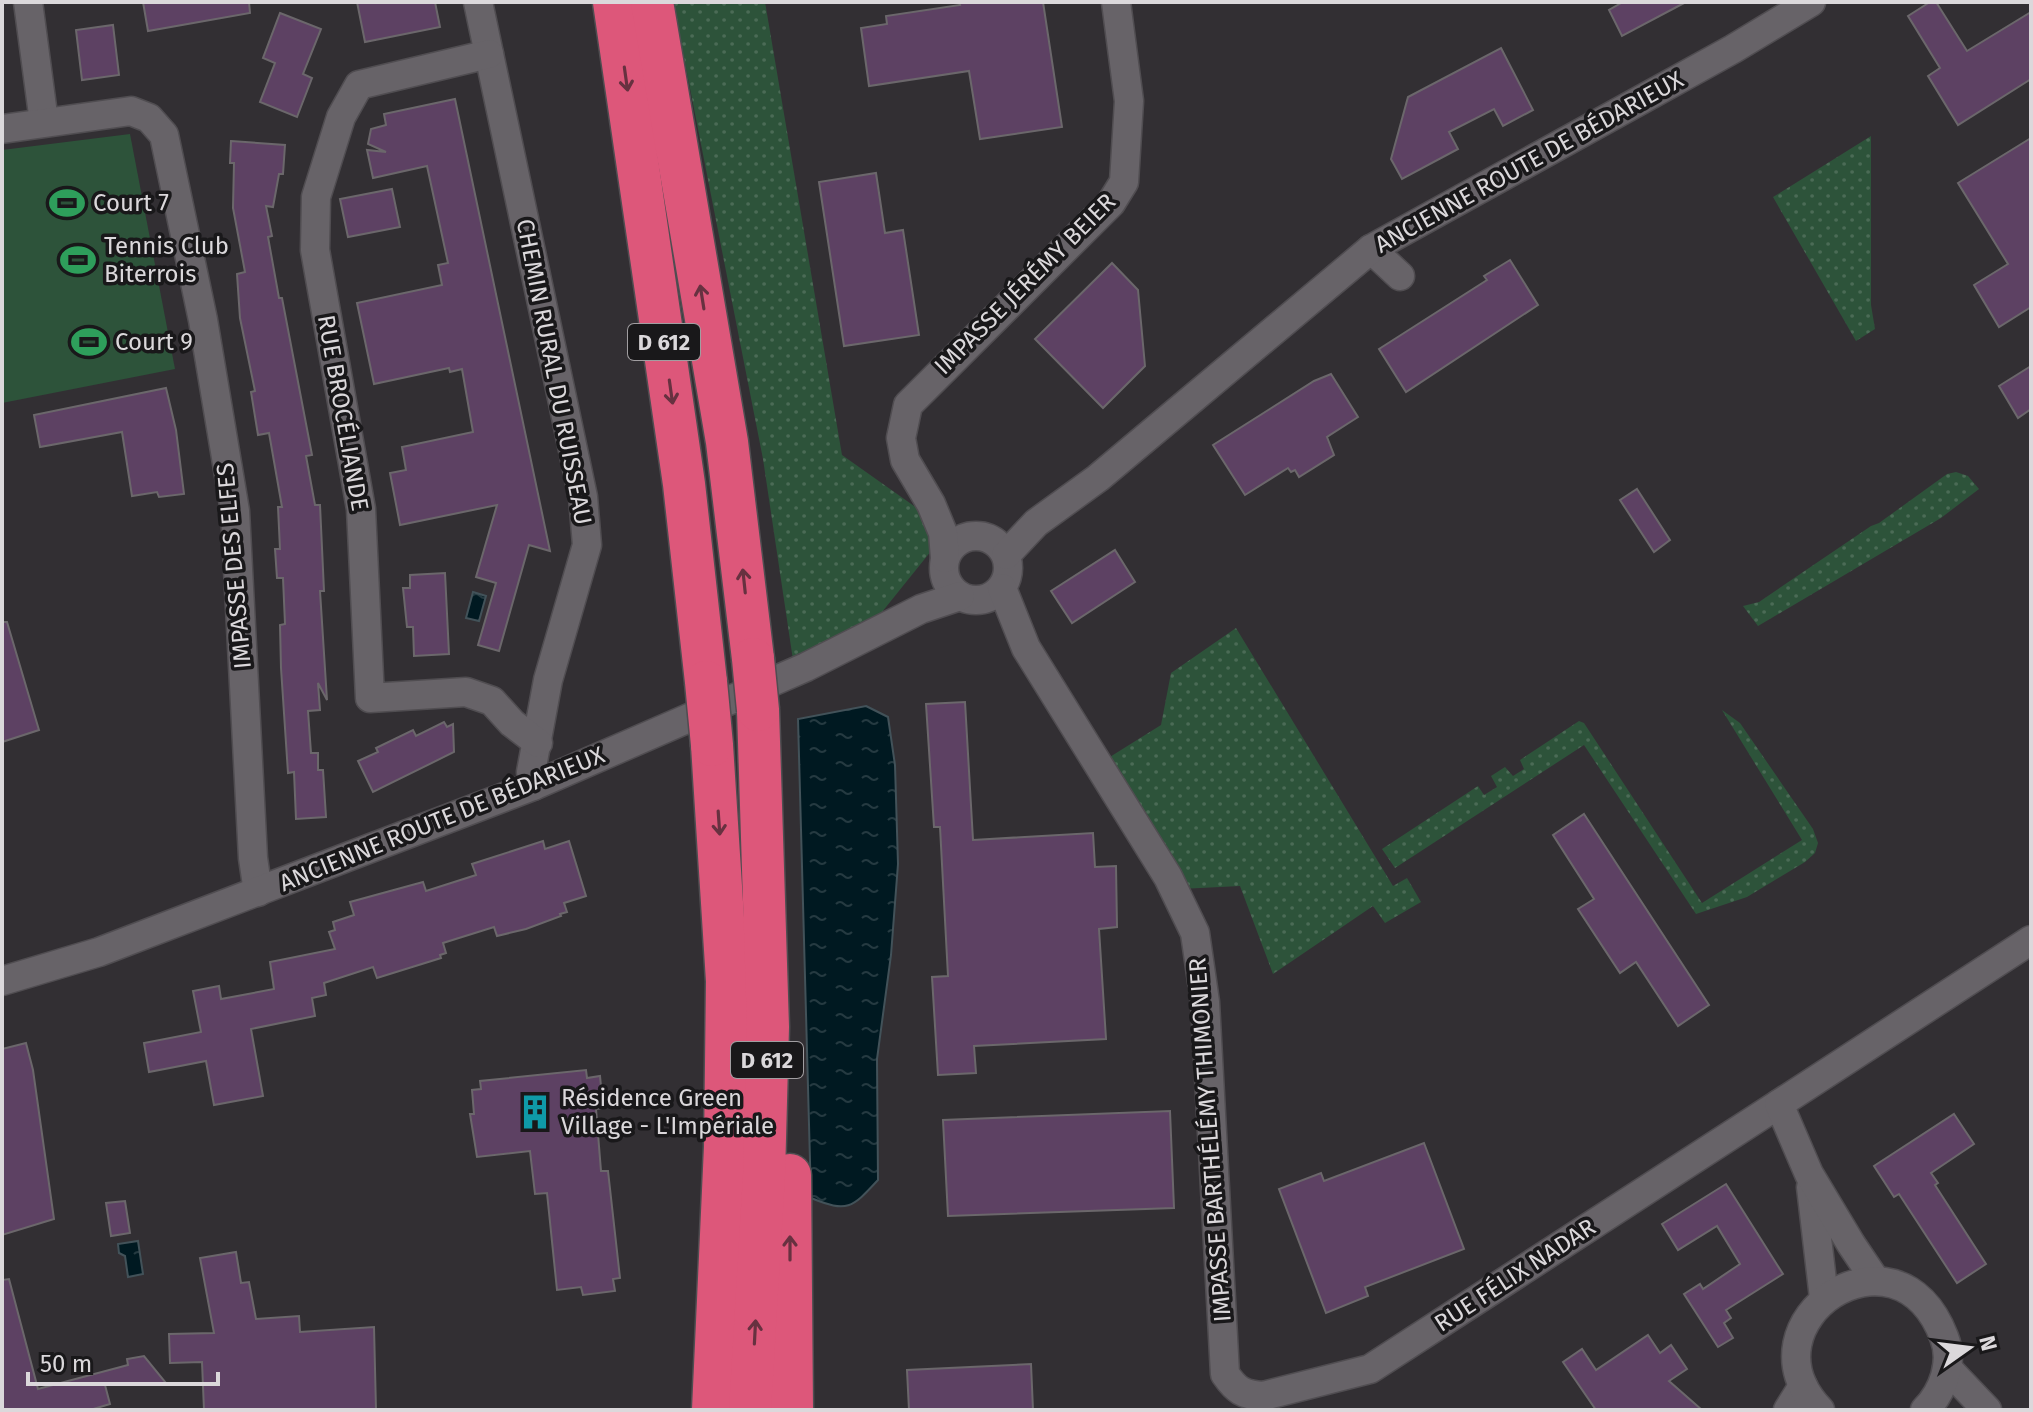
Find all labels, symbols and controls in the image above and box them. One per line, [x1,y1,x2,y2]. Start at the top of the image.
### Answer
street label: ANCIENNE ROUTE DE BÉDARIEUX [1369,64,1688,259]
one-way arrow [619,66,634,91]
sports icon: Court 7 [48,184,86,222]
street label: IMPASSE JÉRÉMY BEIER [928,187,1121,380]
place label: Court 7 [93,189,169,217]
street label: CHEMIN RURAL DU RUISSEAU [511,217,597,527]
place label: Tennis Club Biterrois [104,232,229,288]
sports icon: Tennis Club Biterrois [59,241,97,279]
one-way arrow [694,284,709,310]
street label: RUE BROCÉLIANDE [312,313,375,513]
sports icon: Court 9 [70,323,108,361]
road number: D 612 [628,324,700,360]
place label: Court 9 [115,328,193,356]
one-way arrow [664,379,679,404]
street label: IMPASSE DES ELFES [211,462,257,670]
one-way arrow [737,568,752,595]
street label: ANCIENNE ROUTE DE BÉDARIEUX [275,740,609,897]
one-way arrow [711,809,726,836]
street label: IMPASSE BARTHÉLÉMY THIMONIER [1182,957,1237,1323]
road number: D 612 [731,1042,803,1078]
place label: Résidence Green Village - L'Impériale [561,1084,774,1140]
building icon: Résidence Green Village - L'Impériale [516,1093,554,1131]
street label: RUE FÉLIX NADAR [1429,1212,1601,1337]
one-way arrow [782,1235,798,1262]
north arrow [1929,1308,2009,1388]
one-way arrow [747,1319,762,1346]
text: N [1973,1333,2003,1354]
scale bar [28,1336,218,1386]
text: 50 m [40,1350,92,1378]

